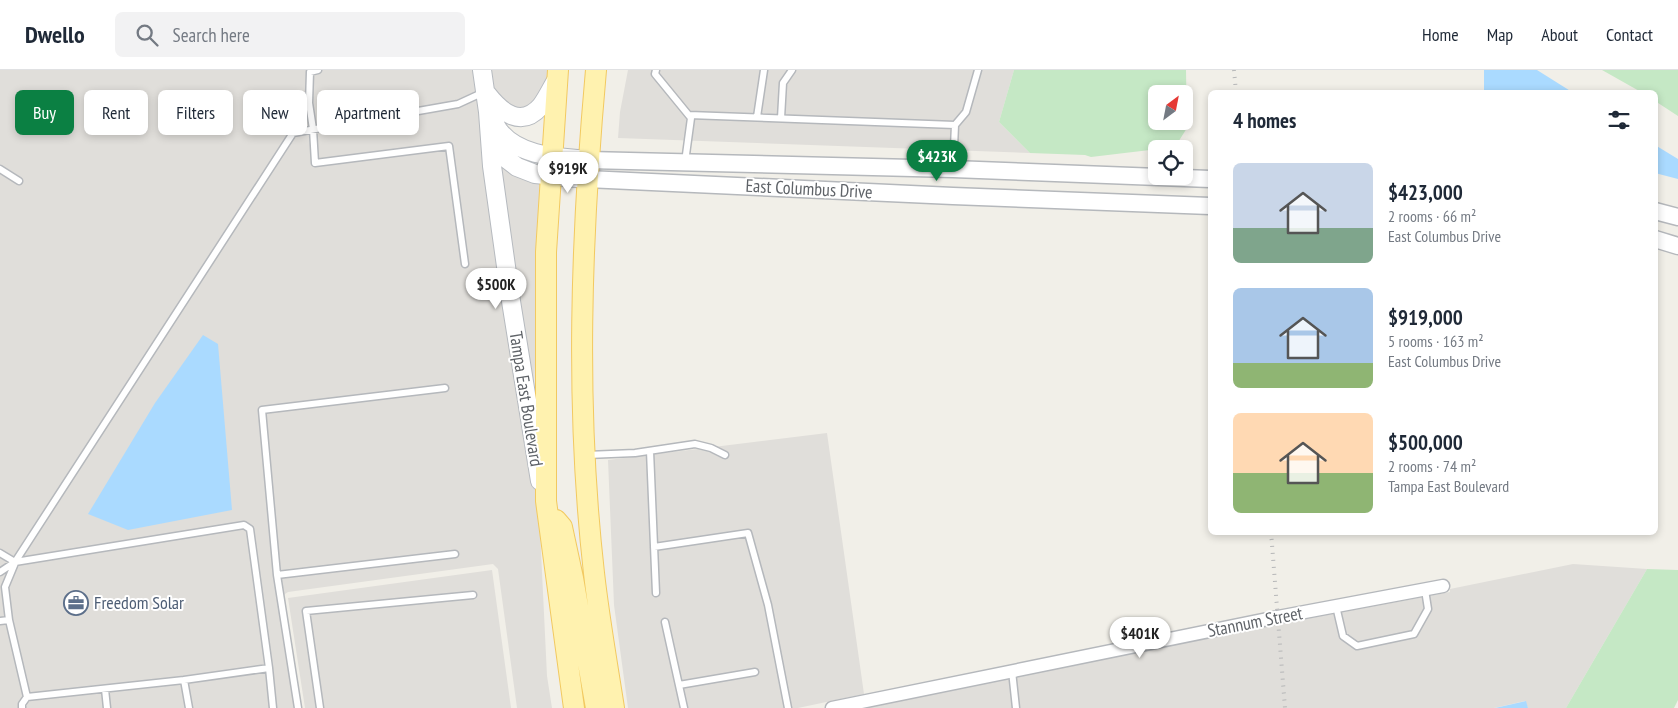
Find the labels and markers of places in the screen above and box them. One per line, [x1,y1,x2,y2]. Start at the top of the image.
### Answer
pin: $423K [902,140,972,182]
pin: $919K [533,152,603,194]
pin: $500K [461,268,531,310]
office icon: Freedom Solar [63,590,89,616]
place label: Freedom Solar [94,591,184,614]
pin: $401K [1105,616,1175,659]

